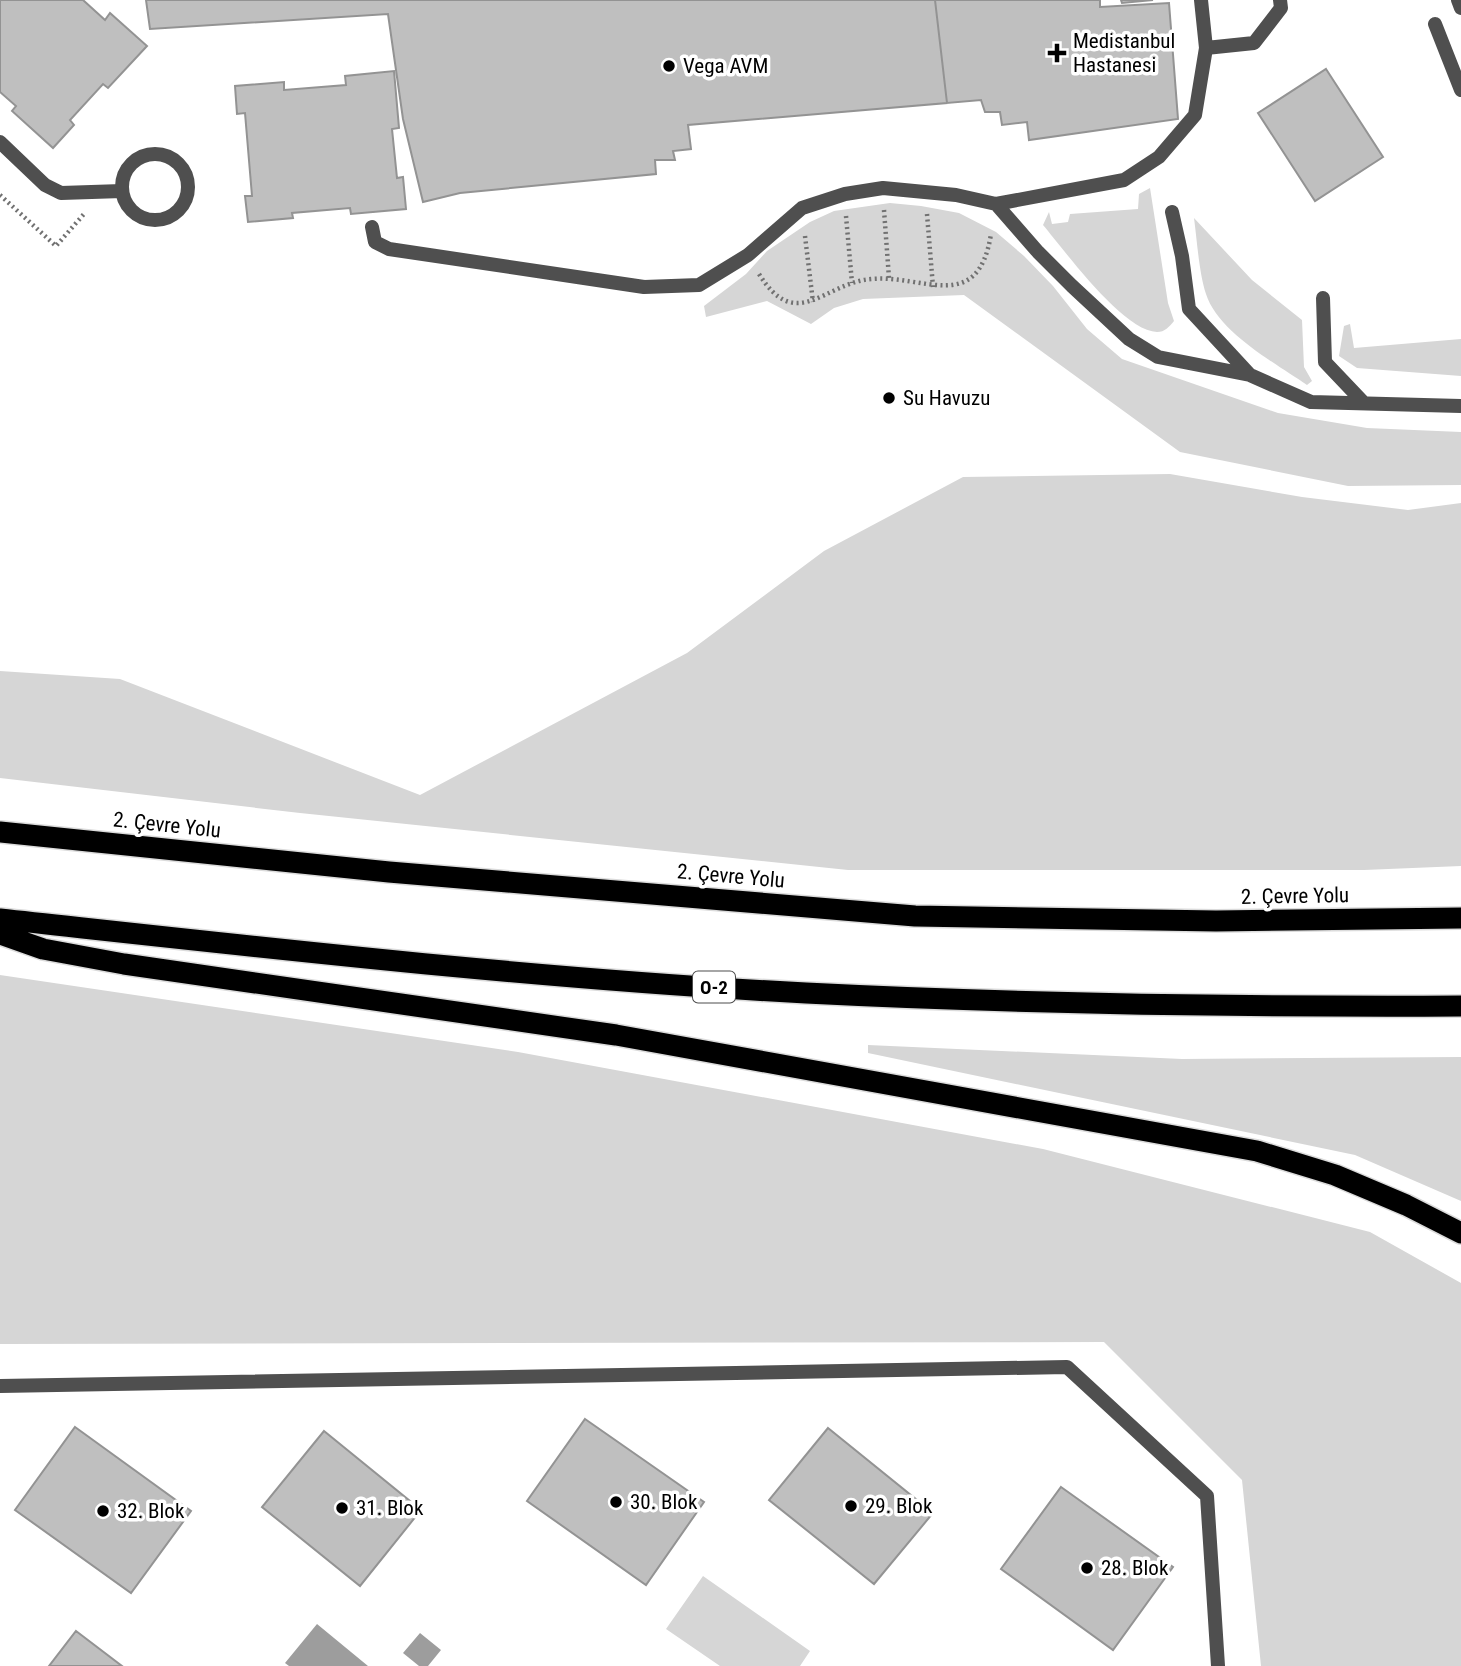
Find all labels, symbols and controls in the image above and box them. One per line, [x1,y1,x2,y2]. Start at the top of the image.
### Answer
place label: Medistanbul Hastanesi [1073,29,1175,77]
marker: Medistanbul Hastanesi [1047,43,1067,63]
place label: Vega AVM [683,54,768,78]
marker: Vega AVM [661,58,677,74]
place label: Su Havuzu [903,386,990,410]
marker: Su Havuzu [881,390,897,406]
street label: 2. Çevre Yolu [112,807,222,843]
street label: 2. Çevre Yolu [676,859,786,893]
street label: 2. Çevre Yolu [1241,883,1349,909]
road number: O-2 [693,972,735,1002]
place label: 30. Blok [630,1490,698,1514]
marker: 30. Blok [608,1494,624,1510]
place label: 29. Blok [865,1494,933,1518]
place label: 31. Blok [356,1496,424,1520]
marker: 29. Blok [843,1498,859,1514]
place label: 32. Blok [117,1499,185,1523]
marker: 31. Blok [334,1500,350,1516]
marker: 32. Blok [95,1503,111,1519]
place label: 28. Blok [1101,1556,1169,1580]
marker: 28. Blok [1079,1560,1095,1576]

